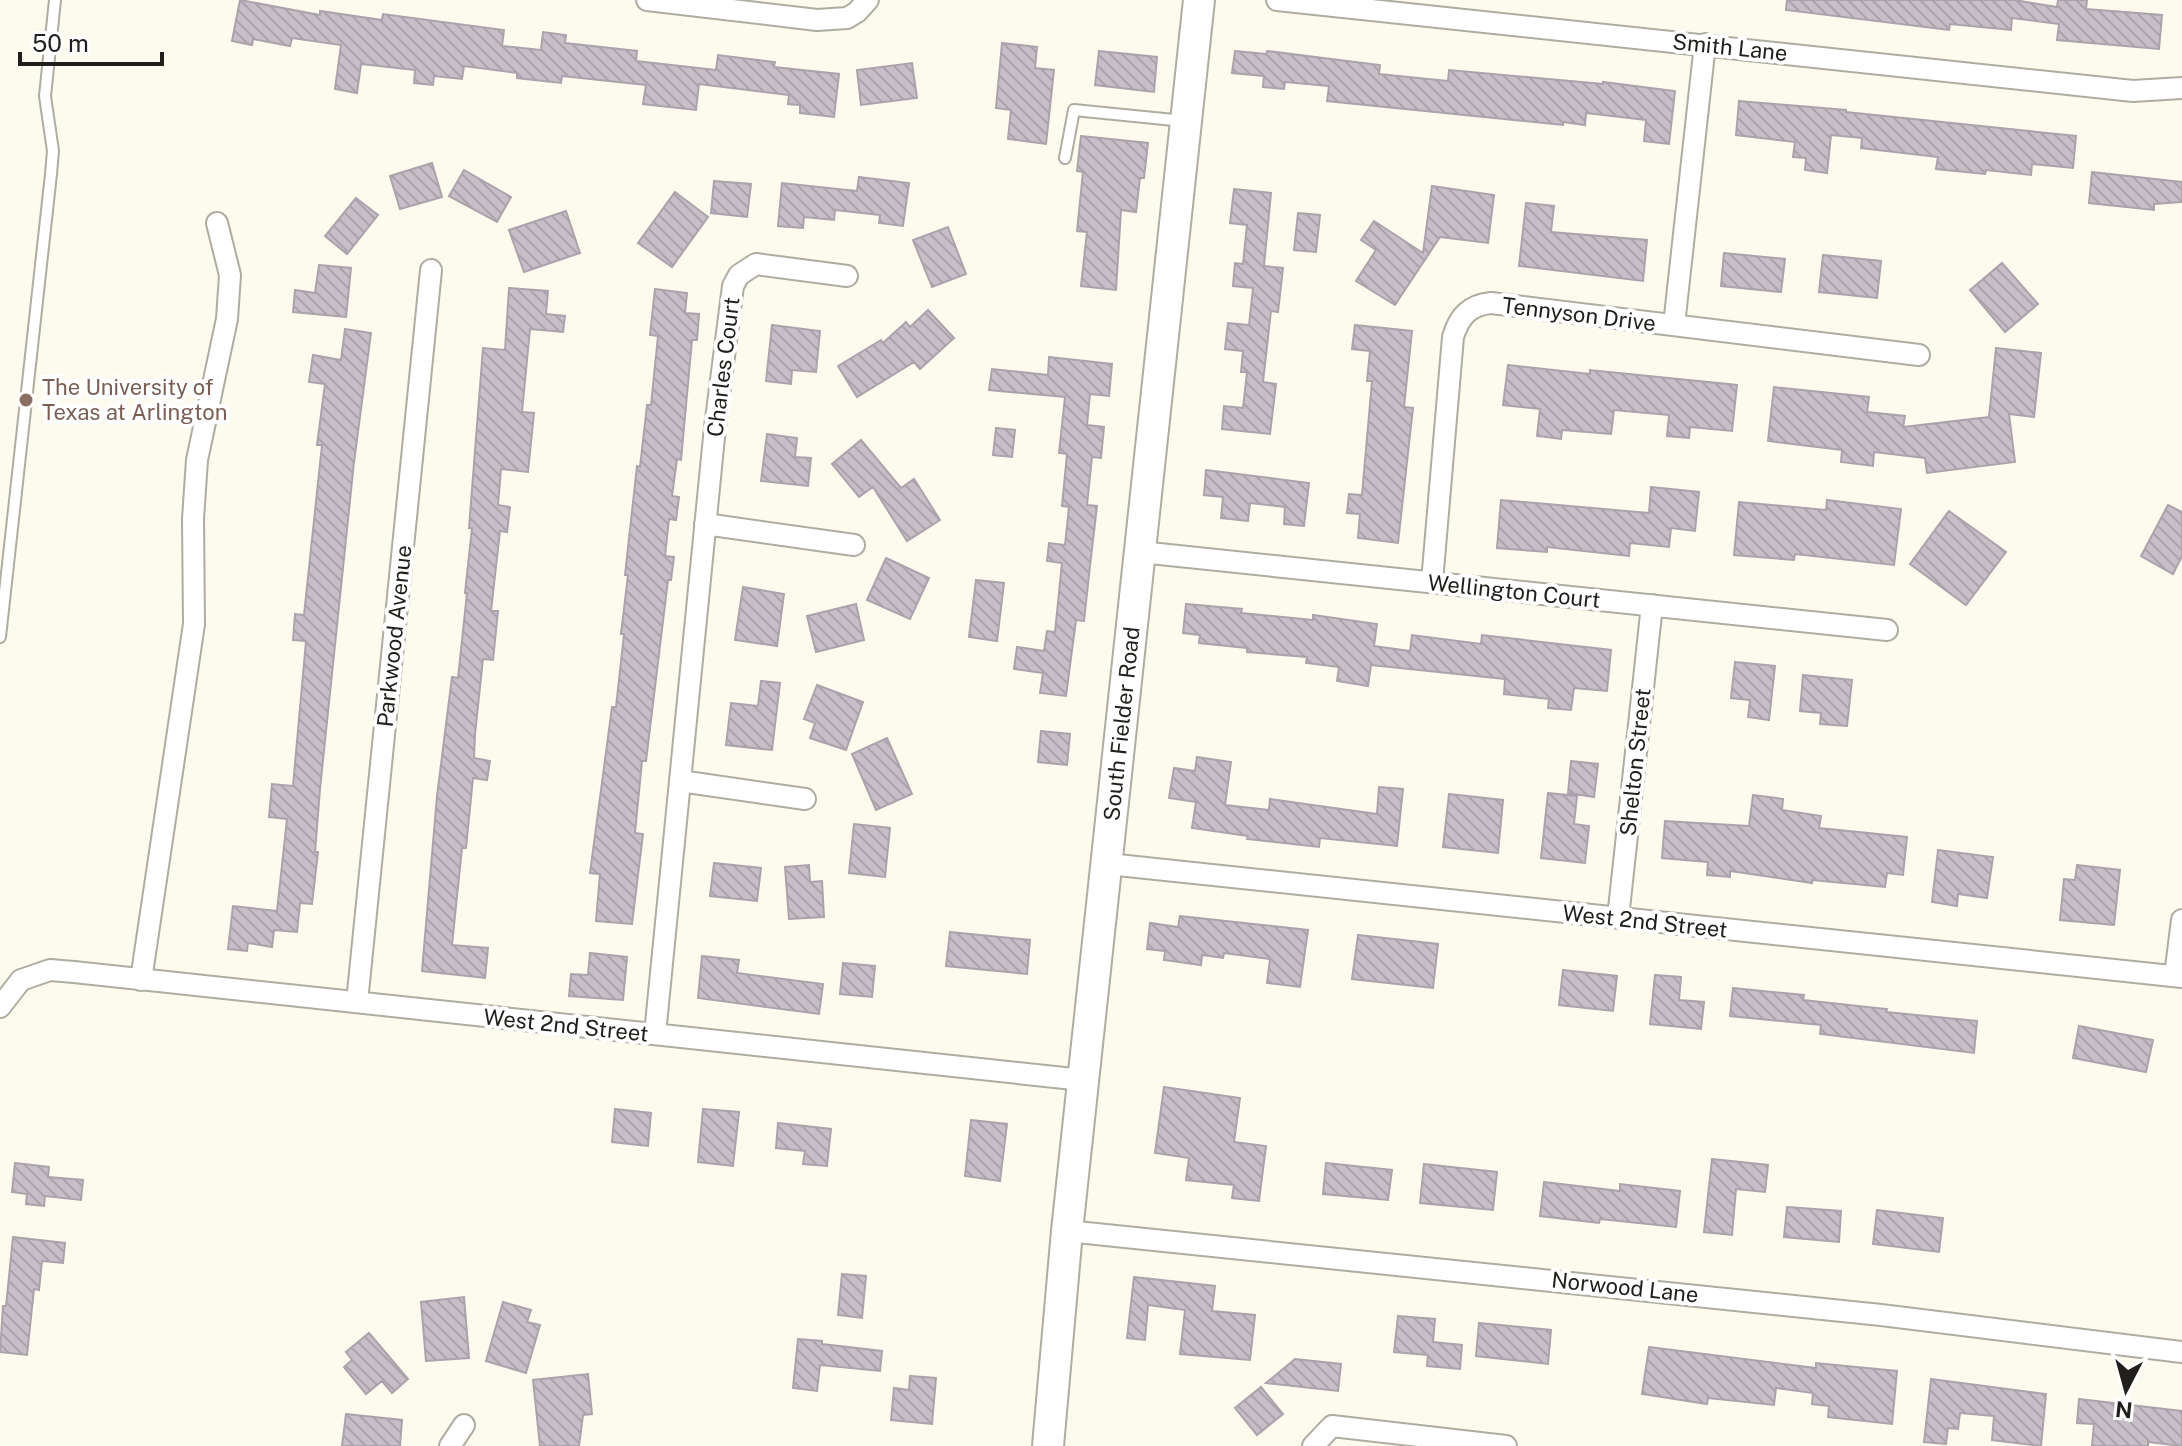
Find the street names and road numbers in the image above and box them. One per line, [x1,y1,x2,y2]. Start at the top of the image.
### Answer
street label: Smith Lane [1671,28,1789,66]
street label: Tennyson Drive [1501,292,1657,336]
street label: Charles Court [702,296,744,438]
street label: Parkwood Avenue [372,544,416,728]
street label: Wellington Court [1426,569,1602,613]
street label: South Fielder Road [1098,625,1145,822]
street label: Shelton Street [1614,687,1656,837]
street label: West 2nd Street [1561,899,1729,943]
street label: West 2nd Street [482,1003,650,1047]
street label: Norwood Lane [1550,1266,1700,1308]

